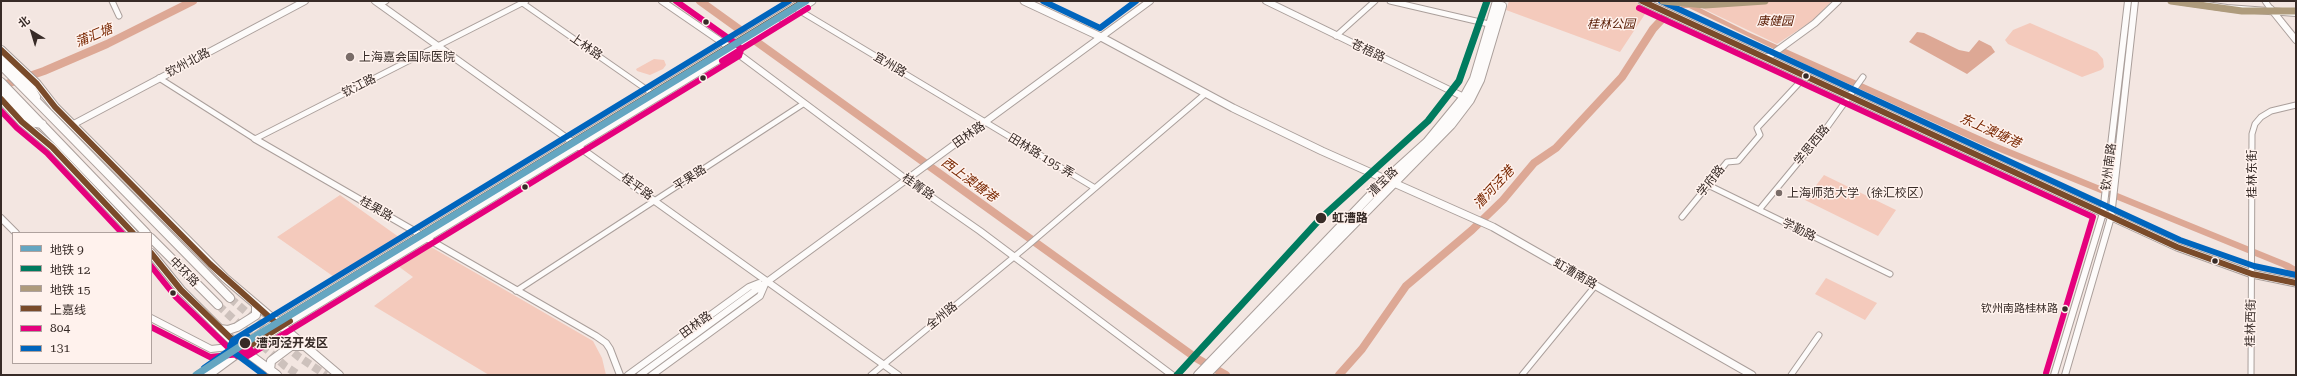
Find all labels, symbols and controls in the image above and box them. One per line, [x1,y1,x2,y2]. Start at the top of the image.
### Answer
north arrow [12,12,52,52]
text: 北 [16,14,33,31]
park label: 康健园 [1757,14,1793,28]
unlabelled marker [701,17,711,27]
park label: 桂林公园 [1587,17,1635,31]
water label: 蒲汇塘 [73,21,115,51]
street label: 上林路 [567,31,605,63]
street label: 苍梧路 [1349,37,1387,65]
street label: 钦州北路 [163,45,213,81]
place label: 上海嘉会国际医院 [359,50,455,64]
street label: 宜州路 [871,50,909,80]
marker: 上海嘉会国际医院 [344,51,356,63]
street label: 钦江路 [340,71,378,101]
unlabelled marker [1801,71,1811,81]
unlabelled marker [698,73,708,83]
water label: 东上澳塘港 [1957,111,2023,151]
street label: 田林路 [950,119,988,151]
street label: 学思西路 [1791,122,1833,168]
street label: 田林路 195 弄 [1005,131,1077,181]
street label: 钦州南路 [2099,142,2119,192]
street label: 桂林东街 [2245,150,2259,198]
water label: 西上澳塘港 [938,155,1000,205]
street label: 平果路 [671,162,709,194]
street label: 学府路 [1694,162,1728,200]
street label: 漕宝路 [1365,164,1401,200]
water label: 漕河泾港 [1471,164,1517,212]
street label: 桂平路 [618,171,656,203]
street label: 桂箐路 [899,171,937,203]
unlabelled marker [520,182,530,192]
place label: 上海师范大学（徐汇校区） [1787,186,1931,200]
marker: 上海师范大学（徐汇校区） [1774,188,1784,198]
street label: 桂果路 [357,194,395,224]
marker: 虹漕路 [1314,211,1328,225]
place label: 虹漕路 [1332,211,1368,225]
street label: 学勤路 [1780,216,1818,244]
legend [12,232,152,364]
text: 地铁 9 [50,243,84,257]
street label: 中环路 [166,254,202,290]
street label: 虹漕南路 [1551,256,1599,292]
unlabelled marker [2210,256,2220,266]
text: 地铁 12 [50,263,90,277]
text: 地铁 15 [50,283,90,297]
unlabelled marker [168,288,178,298]
street label: 全州路 [923,299,961,333]
street label: 桂林西街 [2243,299,2259,347]
place label: 钦州南路桂林路 [1981,302,2058,316]
text: 上嘉线 [50,303,86,317]
marker: 钦州南路桂林路 [2060,304,2070,314]
street label: 田林路 [677,309,715,341]
text: 804 [50,321,70,335]
marker: 漕河泾开发区 [238,336,252,350]
place label: 漕河泾开发区 [256,336,328,350]
text: 131 [50,341,70,355]

